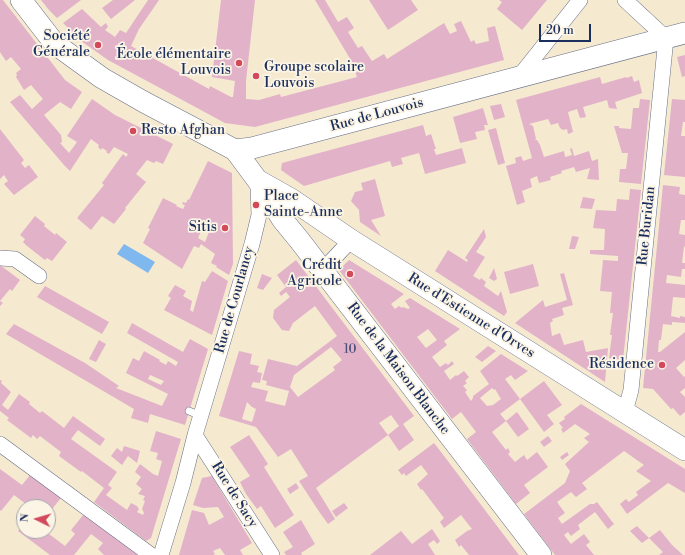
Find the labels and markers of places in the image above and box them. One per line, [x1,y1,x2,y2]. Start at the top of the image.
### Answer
place label: Société Générale [33,29,90,62]
marker: Société Générale [93,40,103,50]
place label: École élémentaire Louvois [116,47,231,80]
marker: École élémentaire Louvois [234,58,244,68]
place label: Groupe scolaire Louvois [264,60,364,92]
marker: Groupe scolaire Louvois [251,71,261,81]
place label: Resto Afghan [141,123,225,139]
marker: Resto Afghan [128,126,138,136]
place label: Place Sainte-Anne [264,189,343,222]
marker: Place Sainte-Anne [251,200,261,210]
place label: Sitis [189,220,217,236]
marker: Sitis [220,223,230,233]
place label: Crédit Agricole [287,258,342,290]
marker: Crédit Agricole [345,269,355,279]
place label: Résidence [589,357,654,373]
marker: Résidence [657,360,667,370]

